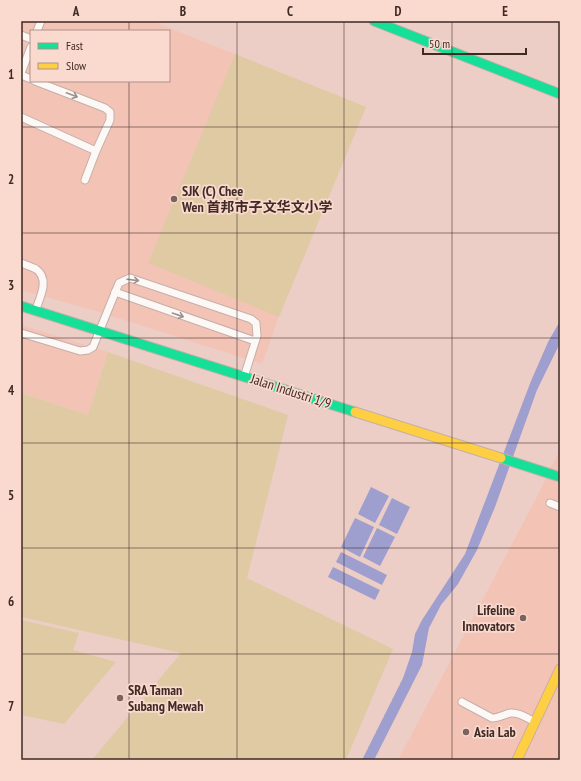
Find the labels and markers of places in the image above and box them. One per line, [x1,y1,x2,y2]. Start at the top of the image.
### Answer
place label: SJK (C) Chee Wen 首邦市子文华文小学 [181,182,333,216]
marker: SJK (C) Chee Wen 首邦市子文华文小学 [169,194,179,204]
place label: Lifeline Innovators [462,601,515,635]
marker: Lifeline Innovators [518,613,528,623]
place label: SRA Taman Subang Mewah [128,681,203,715]
marker: SRA Taman Subang Mewah [115,693,125,703]
place label: Asia Lab [473,723,516,741]
marker: Asia Lab [461,727,471,737]

